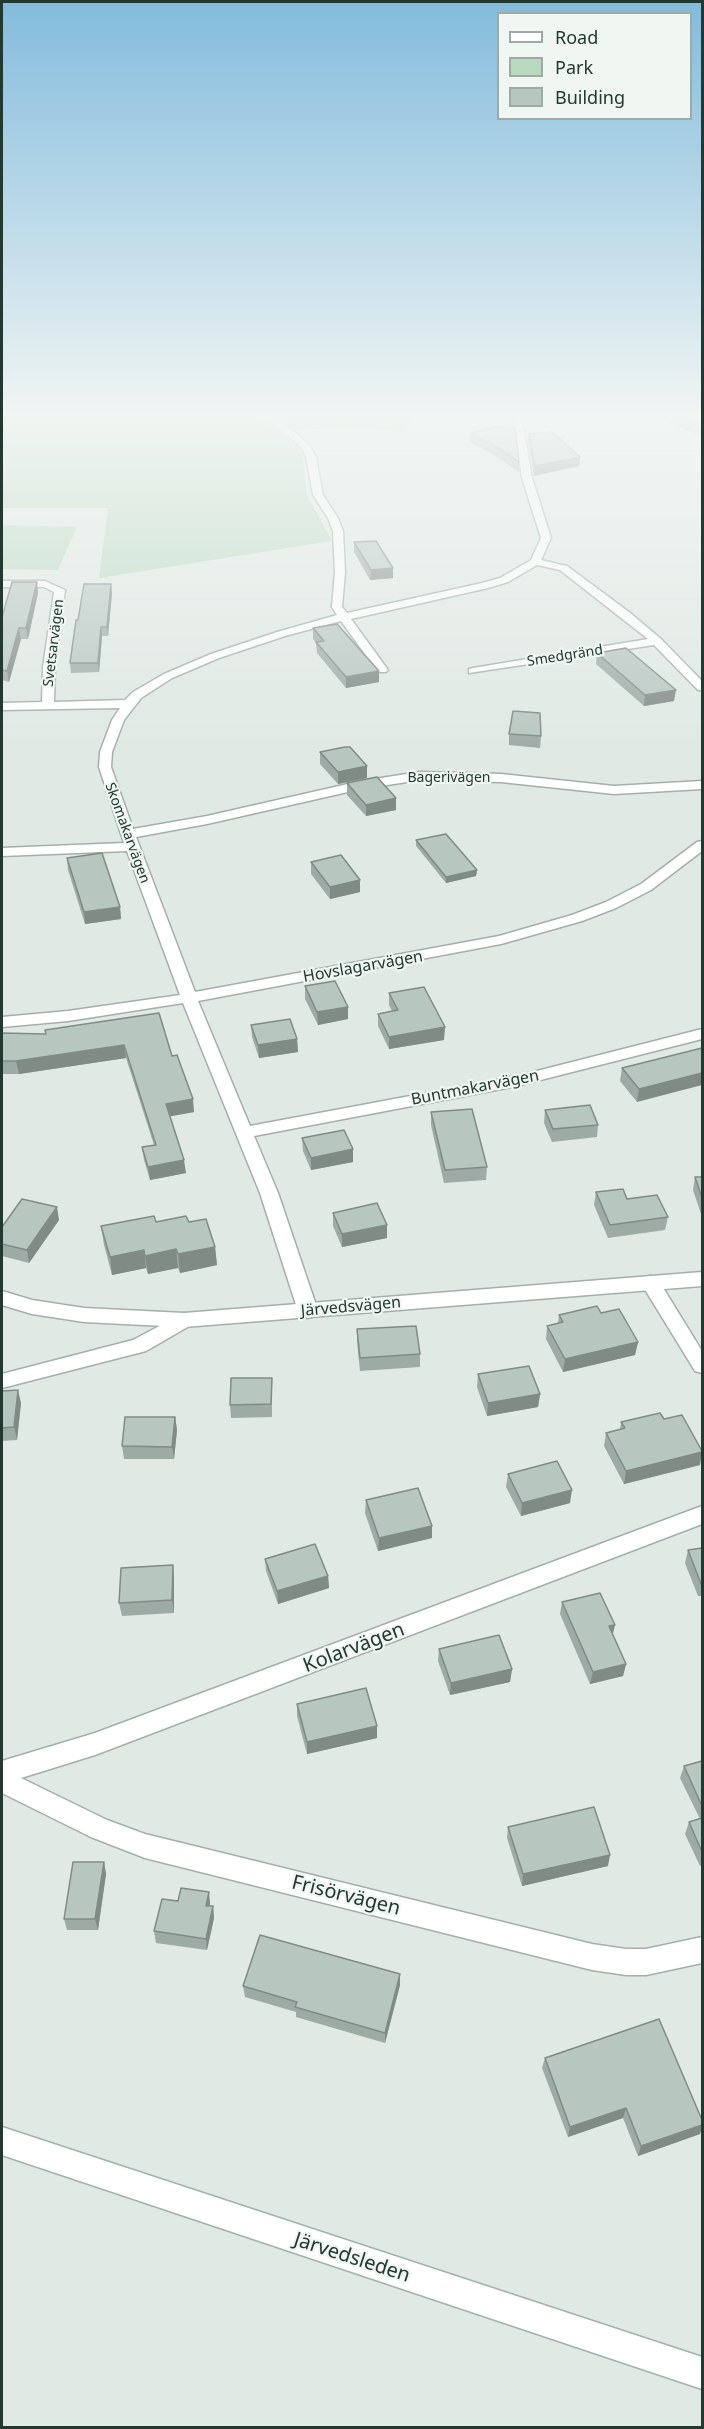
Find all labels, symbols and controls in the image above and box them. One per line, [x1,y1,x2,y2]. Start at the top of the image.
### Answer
legend [497,12,692,120]
text: Road [555,25,598,49]
text: Park [555,55,593,79]
text: Building [555,85,625,109]
street label: Svetsarvägen [40,598,68,688]
street label: Smedgränd [526,642,604,670]
street label: Bagerivägen [408,770,490,786]
street label: Skomakarvägen [101,780,153,886]
street label: Hovslagarvägen [302,947,424,987]
street label: Buntmakarvägen [409,1066,541,1110]
street label: Järvedsvägen [300,1293,402,1321]
street label: Kolarvägen [300,1618,408,1678]
street label: Frisörvägen [289,1871,403,1921]
street label: Järvedsleden [291,2228,413,2288]

